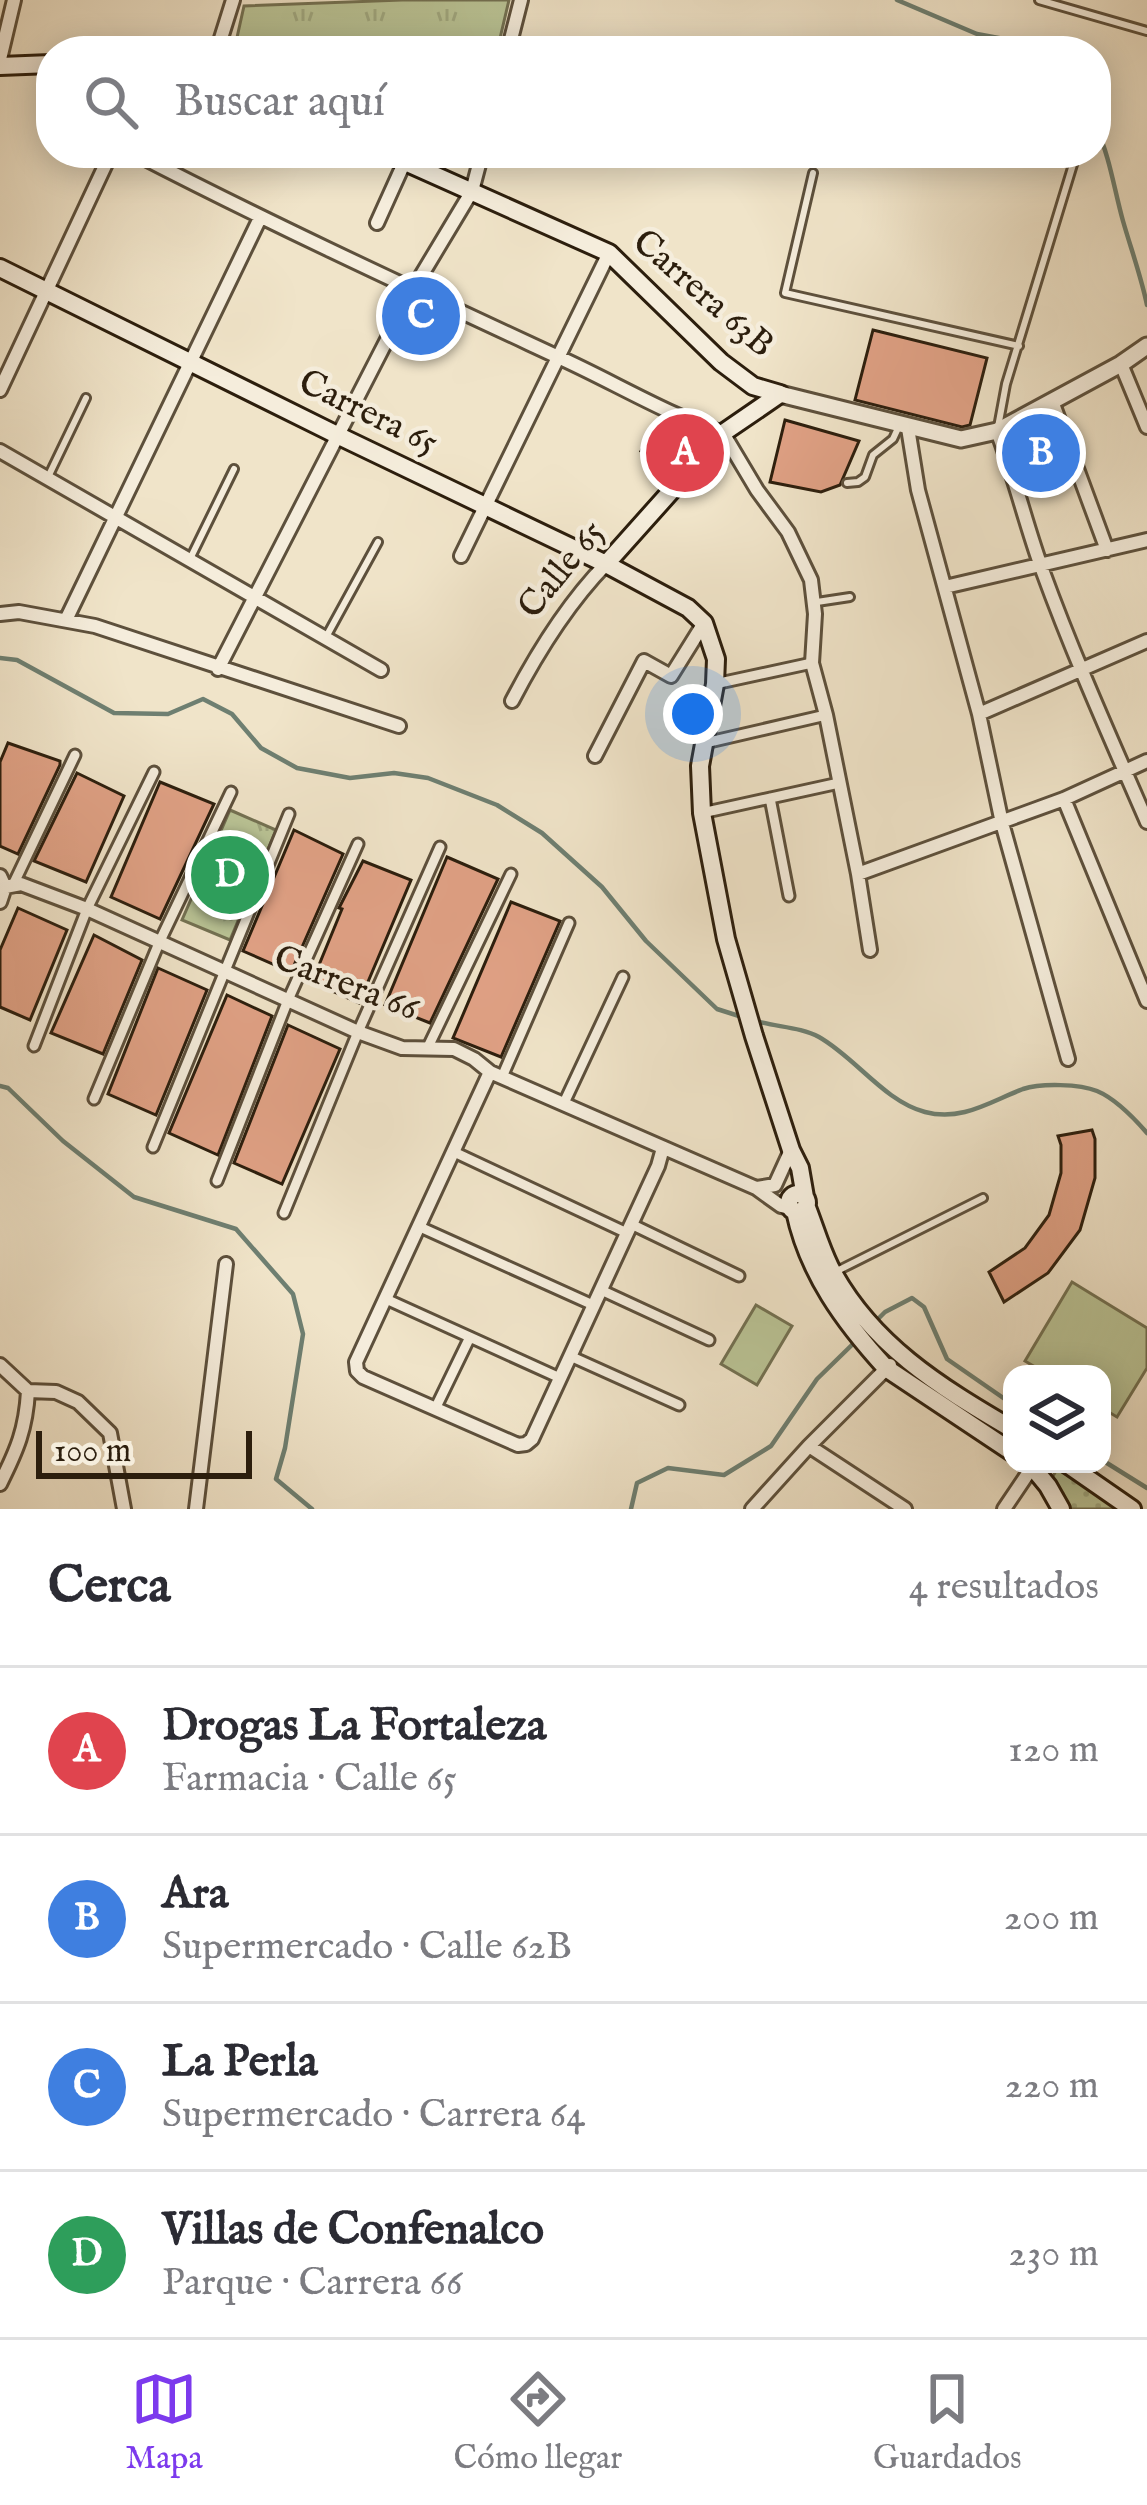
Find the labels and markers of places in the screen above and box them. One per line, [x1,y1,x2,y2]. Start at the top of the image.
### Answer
pin: C [382,271,460,361]
pin: A [646,408,724,498]
pin: B [1002,408,1080,498]
pin: D [191,830,269,920]

